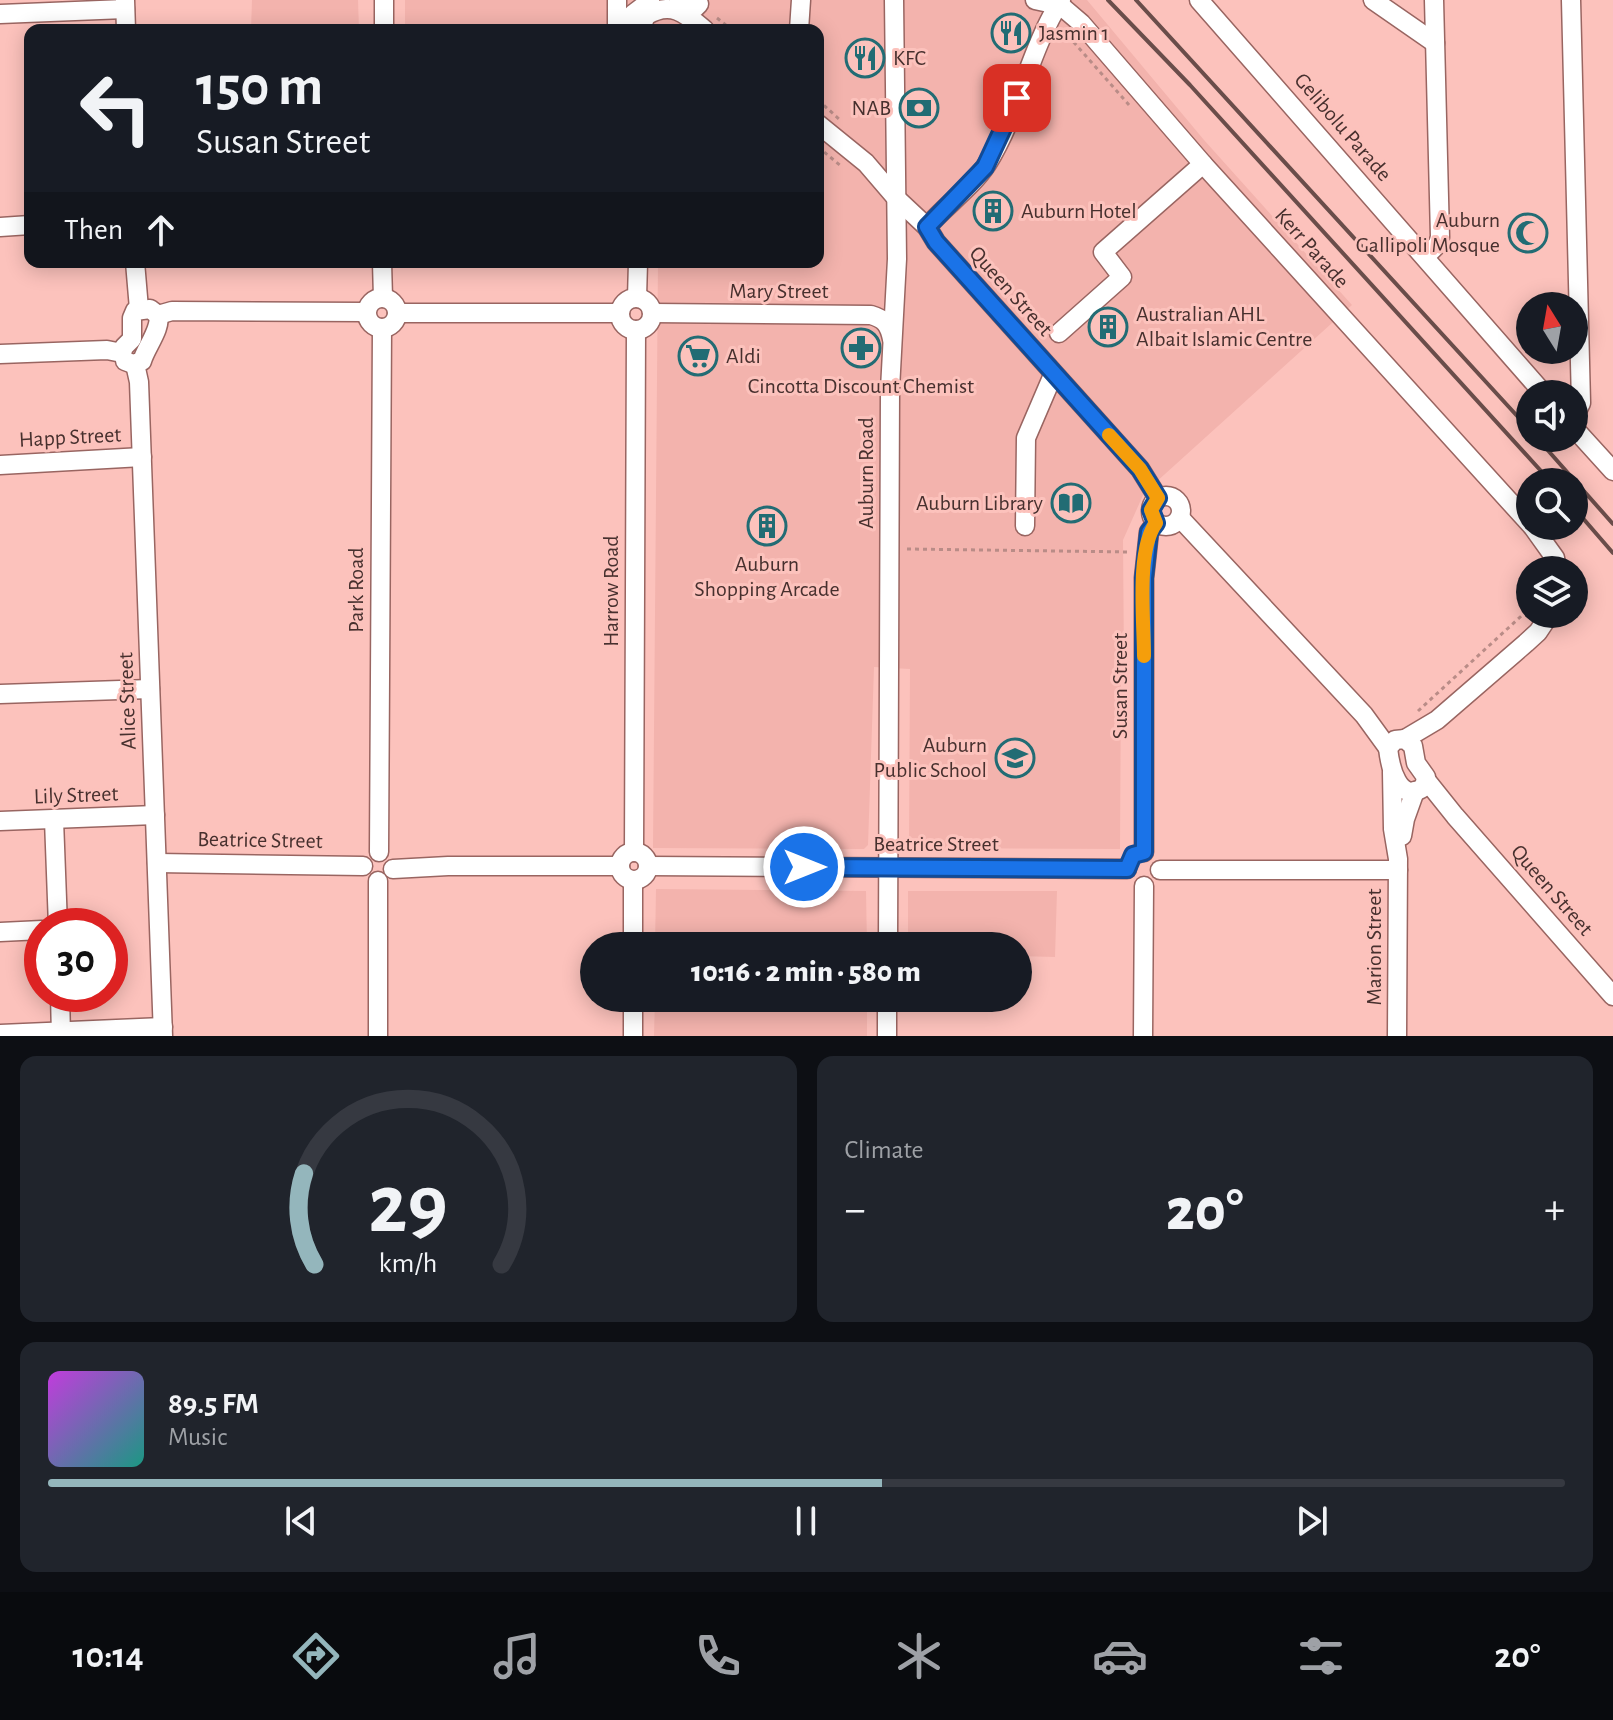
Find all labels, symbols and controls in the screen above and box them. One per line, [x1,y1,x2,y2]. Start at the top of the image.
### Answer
restaurant icon: Jasmin 1 [990,12,1032,54]
place label: Jasmin 1 [1039,22,1109,44]
restaurant icon: KFC [844,37,886,79]
place label: KFC [893,47,926,69]
icon: left [64,56,168,160]
text: 150 m [196,59,323,115]
pin [983,64,1051,132]
street label: Gelibolu Parade [1290,69,1396,185]
icon: arrive [995,76,1039,120]
bank icon: NAB [898,87,940,129]
place label: NAB [851,97,891,119]
text: Susan Street [196,124,370,160]
building icon: Auburn Hotel [972,190,1014,232]
place label: Auburn Hotel [1021,200,1137,222]
street label: Kerr Parade [1271,204,1353,292]
icon: ahead [139,208,183,252]
place label: Auburn Gallipoli Mosque [1356,209,1500,256]
mosque icon: Auburn Gallipoli Mosque [1507,212,1549,254]
text: Then [64,215,123,245]
street label: Queen Street [965,242,1057,340]
street label: Mary Street [729,280,829,302]
north arrow [1516,292,1588,364]
map controls [1516,292,1588,628]
place label: Australian AHL Albait Islamic Centre [1136,303,1312,350]
building icon: Australian AHL Albait Islamic Centre [1087,306,1129,348]
pharmacy icon: Cincotta Discount Chemist [840,327,882,369]
supermarket icon: Aldi [677,335,719,377]
place label: Aldi [726,345,761,367]
place label: Cincotta Discount Chemist [748,375,974,397]
button: sound [1516,380,1588,452]
street label: Auburn Road [855,417,877,529]
street label: Happ Street [18,423,122,451]
button: search [1516,468,1588,540]
library icon: Auburn Library [1050,482,1092,524]
place label: Auburn Library [916,492,1044,514]
building icon: Auburn Shopping Arcade [746,505,788,547]
street label: Harrow Road [600,535,622,647]
street label: Park Road [345,547,367,633]
place label: Auburn Shopping Arcade [694,553,840,600]
button: layers [1516,556,1588,628]
street label: Susan Street [1109,633,1131,739]
street label: Alice Street [114,652,140,750]
place label: Auburn Public School [874,734,987,781]
school or university icon: Auburn Public School [994,737,1036,779]
street label: Lily Street [33,783,119,807]
position arrow [762,825,846,909]
street label: Beatrice Street [197,828,323,852]
street label: Beatrice Street [873,833,999,855]
street label: Queen Street [1507,840,1597,940]
street label: Marion Street [1363,889,1385,1005]
speed limit sign: 30 [24,908,128,1012]
text: 10:16 · 2 min · 580 m [691,957,921,987]
text: Climate [845,1137,923,1163]
text: 29 [369,1164,448,1248]
text: 20° [1166,1181,1243,1241]
text: − [845,1188,866,1232]
text: + [1544,1188,1565,1232]
text: km/h [379,1249,438,1278]
text: 89.5 FM [168,1389,259,1419]
text: Music [168,1424,227,1450]
icon: previous [279,1499,323,1543]
icon: pause [784,1499,828,1543]
icon: next [1290,1499,1334,1543]
icon: directions [288,1628,344,1684]
icon: music [489,1628,545,1684]
icon: phone [690,1628,746,1684]
icon: climate [891,1628,947,1684]
icon: car [1092,1628,1148,1684]
icon: filters [1293,1628,1349,1684]
text: 10:14 [72,1638,144,1674]
text: 20° [1494,1638,1540,1674]

